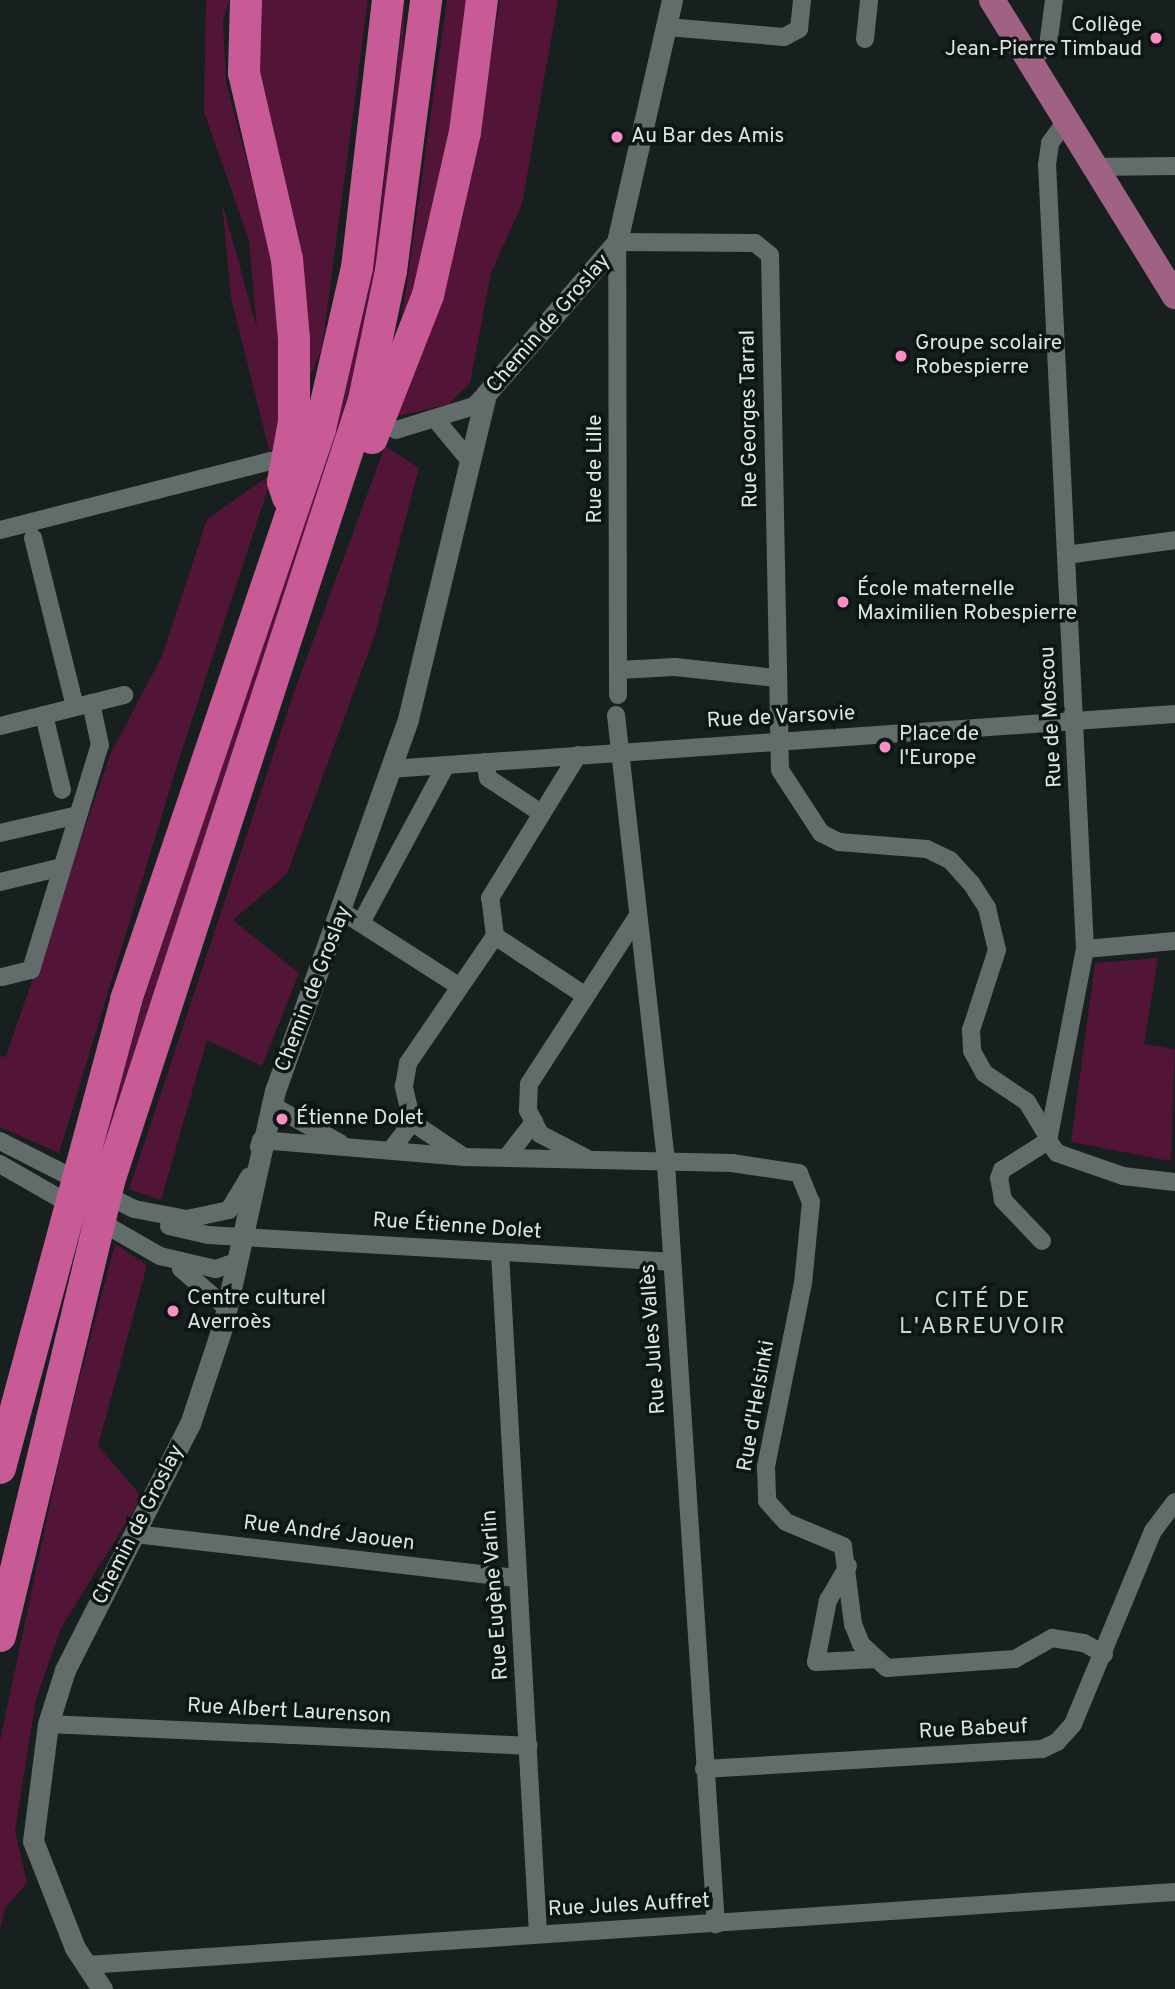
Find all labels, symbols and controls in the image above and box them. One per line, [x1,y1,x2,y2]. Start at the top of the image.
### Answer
place label: Collège Jean-Pierre Timbaud [944,13,1142,63]
marker: Collège Jean-Pierre Timbaud [1148,30,1164,46]
place label: Au Bar des Amis [631,124,785,150]
marker: Au Bar des Amis [609,129,625,145]
street label: Chemin de Groslay [482,249,616,399]
street label: Rue Georges Tarral [736,329,764,509]
place label: Groupe scolaire Robespierre [915,331,1062,381]
marker: Groupe scolaire Robespierre [893,348,909,364]
street label: Rue de Lille [583,414,609,524]
place label: École maternelle Maximilien Robespierre [857,577,1077,627]
marker: École maternelle Maximilien Robespierre [835,594,851,610]
street label: Rue de Moscou [1036,645,1068,789]
street label: Rue de Varsovie [706,701,856,735]
place label: Place de l'Europe [899,722,979,772]
marker: Place de l'Europe [877,739,893,755]
street label: Chemin de Groslay [271,902,357,1076]
place label: Étienne Dolet [296,1106,424,1132]
marker: Étienne Dolet [274,1111,290,1127]
street label: Rue Étienne Dolet [372,1209,542,1245]
street label: Rue Jules Vallès [636,1262,672,1416]
place label: Centre culturel Averroès [187,1286,326,1336]
district label: CITÉ DE L'ABREUVOIR [900,1288,1066,1342]
marker: Centre culturel Averroès [165,1303,181,1319]
street label: Rue d'Helsinki [733,1338,781,1474]
street label: Chemin de Groslay [88,1441,190,1609]
street label: Rue Eugène Varlin [477,1508,515,1682]
street label: Rue André Jaouen [241,1511,417,1557]
street label: Rue Albert Laurenson [186,1694,392,1730]
street label: Rue Babeuf [918,1715,1028,1745]
street label: Rue Jules Auffret [547,1889,711,1923]

